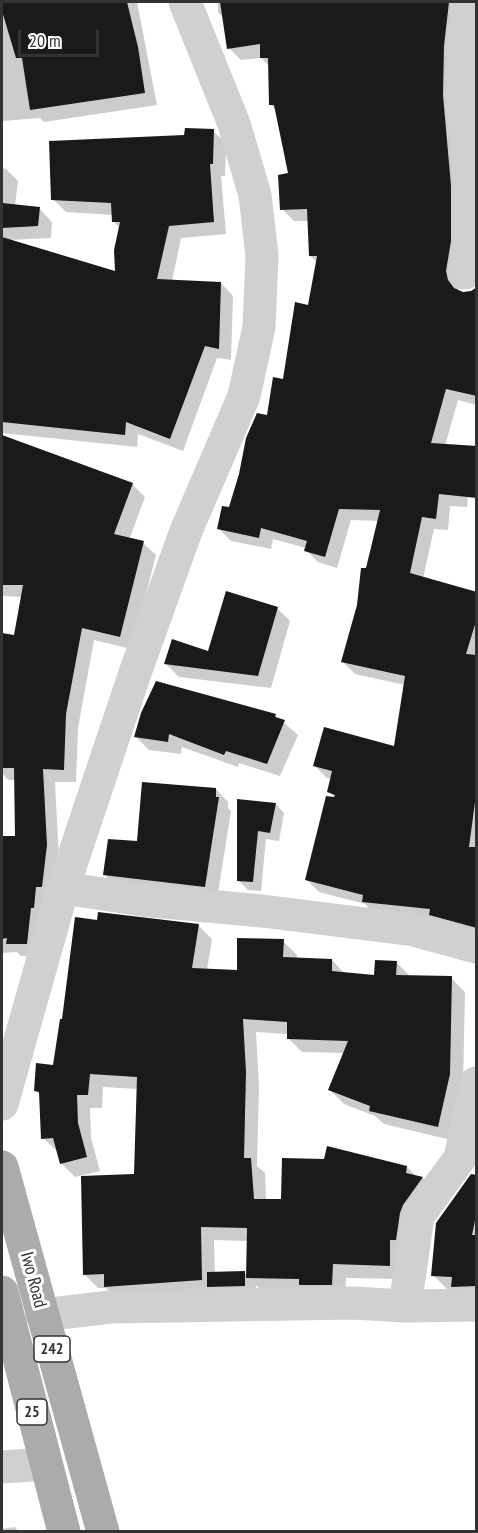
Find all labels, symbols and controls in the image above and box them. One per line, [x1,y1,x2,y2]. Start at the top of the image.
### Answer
scale bar [21,18,102,56]
text: 20 m [29,29,61,52]
street label: Iwo Road [15,1250,51,1310]
road number: 242 [34,1336,70,1362]
road number: 25 [17,1399,47,1425]

